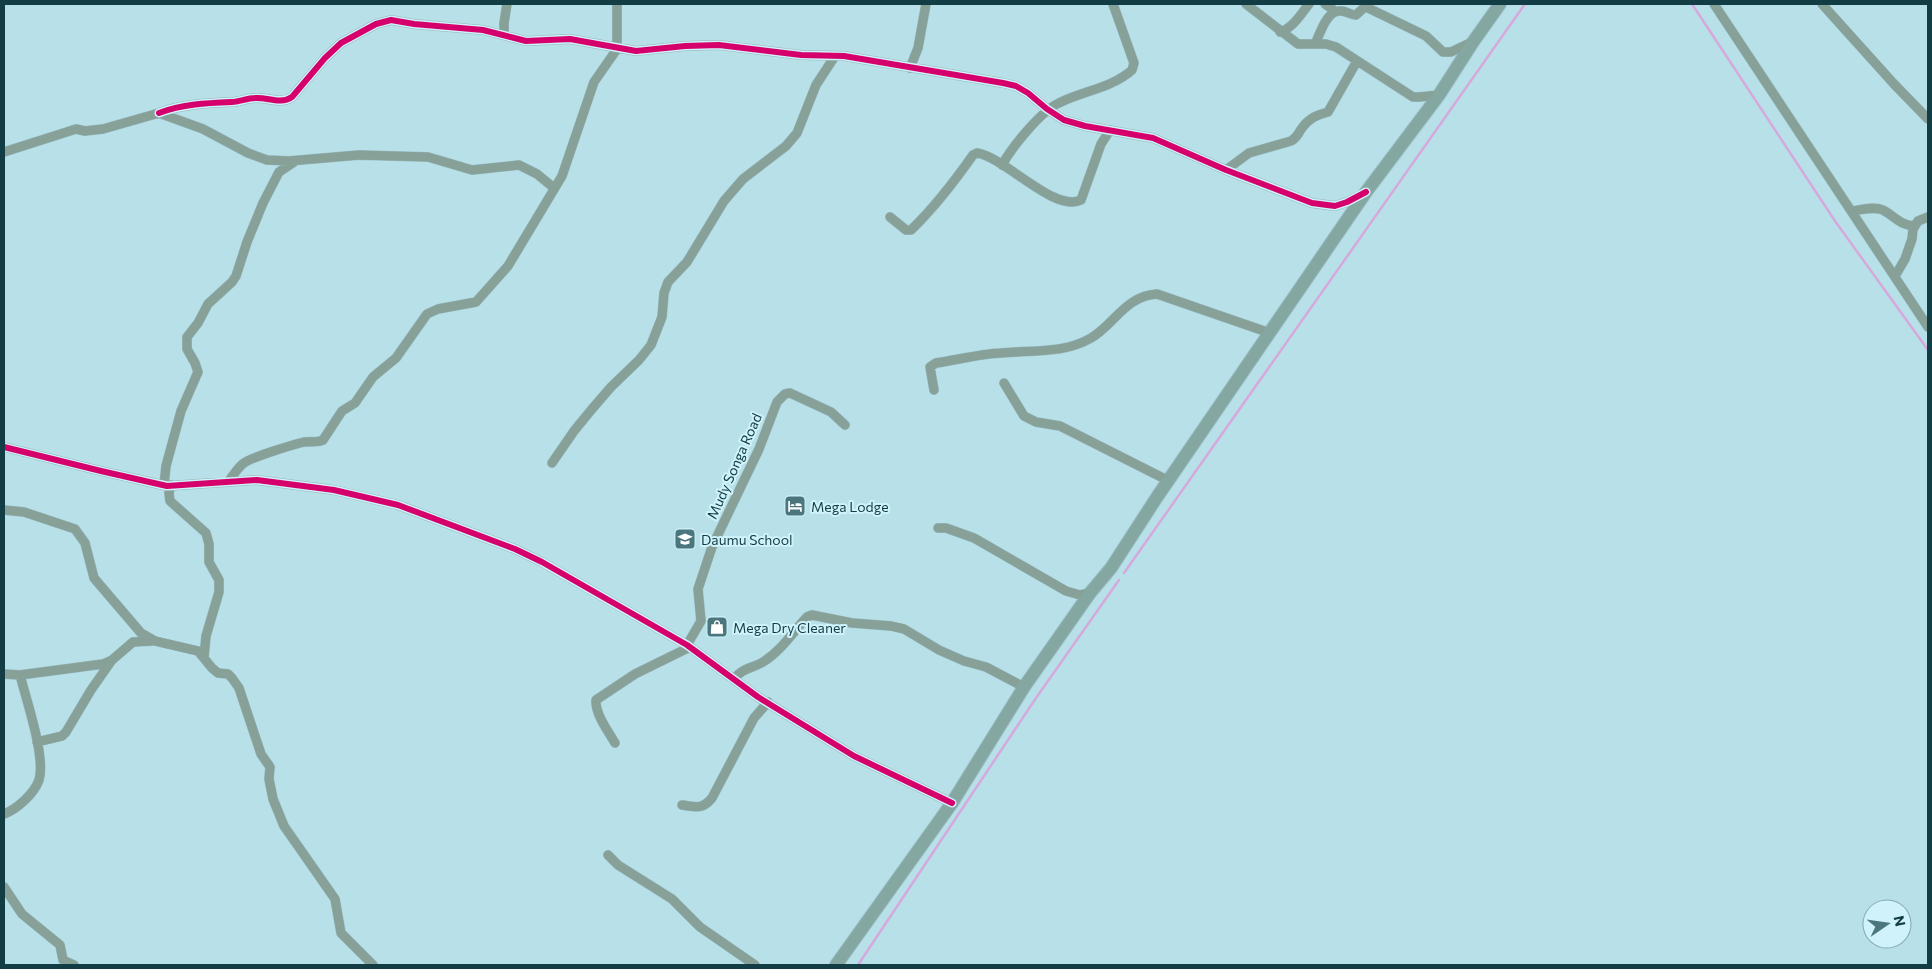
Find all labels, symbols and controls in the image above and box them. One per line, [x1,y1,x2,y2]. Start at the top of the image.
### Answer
street label: Mudy Songa Road [703,410,765,522]
hotel icon: Mega Lodge [783,494,807,518]
place label: Mega Lodge [811,498,889,515]
school or university icon: Daumu School [673,527,697,551]
place label: Daumu School [701,531,793,548]
shop icon: Mega Dry Cleaner [705,615,729,639]
place label: Mega Dry Cleaner [733,619,846,636]
north arrow [1862,899,1912,949]
text: N [1891,914,1910,928]

